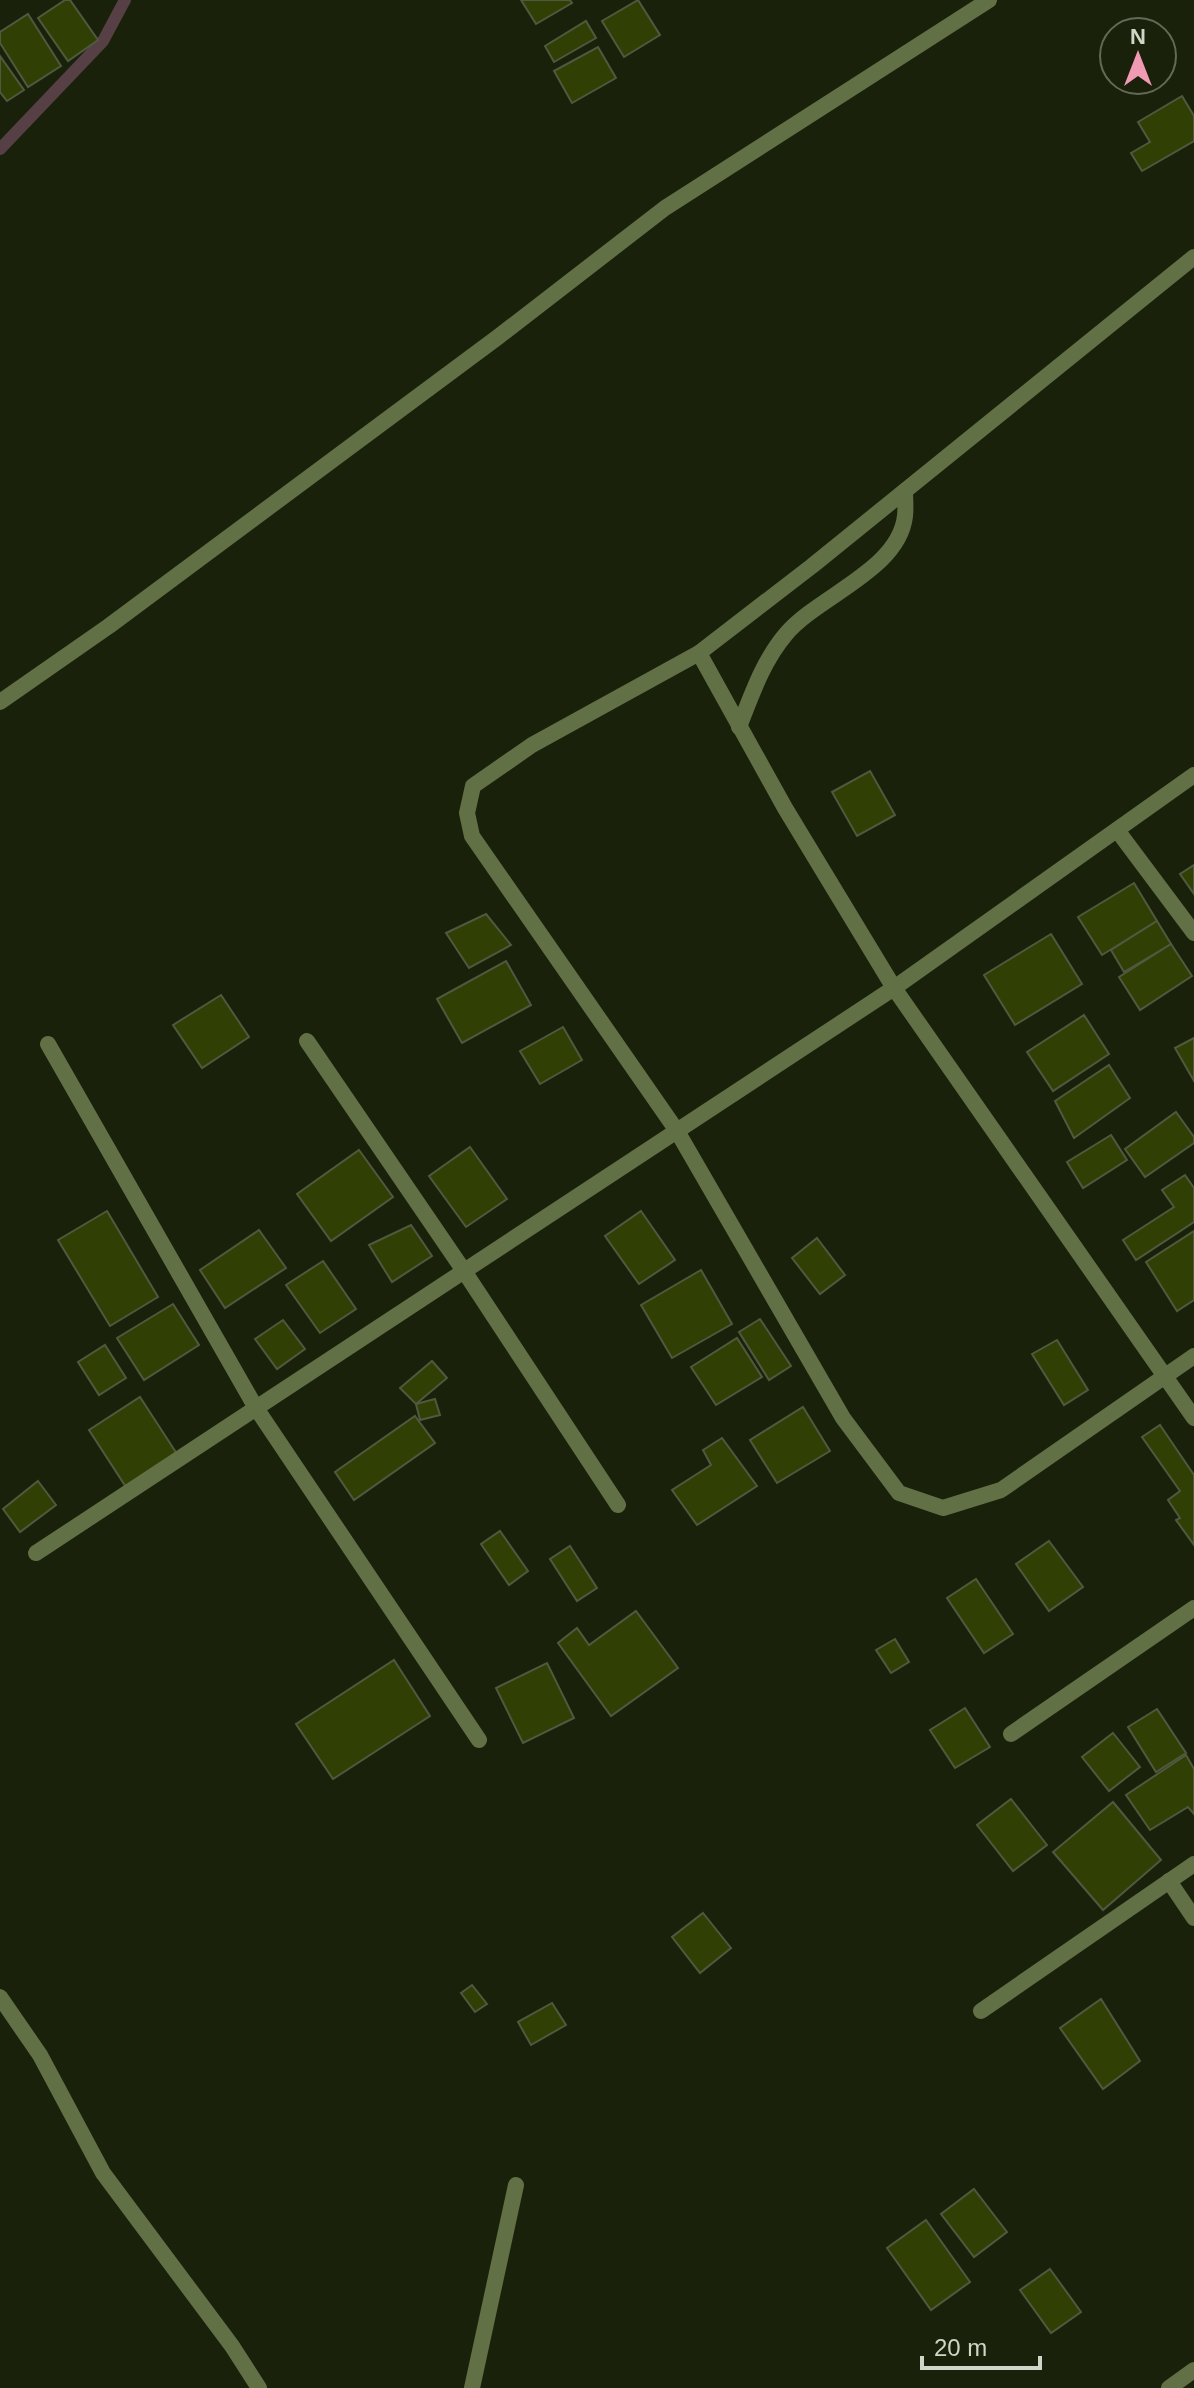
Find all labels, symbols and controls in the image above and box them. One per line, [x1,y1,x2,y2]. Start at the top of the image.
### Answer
north arrow [1098,16,1178,96]
text: N [1130,24,1146,49]
scale bar [922,2320,1040,2370]
text: 20 m [934,2334,987,2361]

